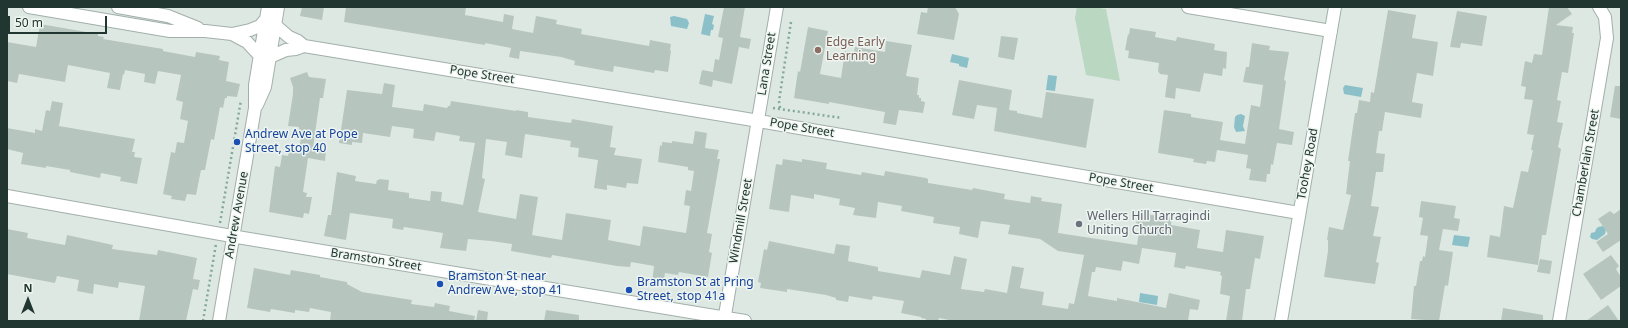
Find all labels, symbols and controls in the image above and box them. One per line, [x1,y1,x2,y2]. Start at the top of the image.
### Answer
scale bar [10,8,109,34]
text: 50 m [15,14,43,31]
street label: Lana Street [755,31,779,97]
place label: Edge Early Learning [826,36,885,64]
marker: Edge Early Learning [813,45,823,55]
street label: Pope Street [449,63,515,87]
street label: Chamberlain Street [1569,108,1603,218]
street label: Pope Street [769,115,835,141]
street label: Toohey Road [1295,127,1321,201]
place label: Andrew Ave at Pope Street, stop 40 [245,128,358,156]
marker: Andrew Ave at Pope Street, stop 40 [232,137,242,147]
street label: Andrew Avenue [222,170,252,260]
street label: Pope Street [1088,170,1154,196]
street label: Windmill Street [726,177,756,265]
place label: Wellers Hill Tarragindi Uniting Church [1087,210,1210,238]
marker: Wellers Hill Tarragindi Uniting Church [1074,219,1084,229]
street label: Bramston Street [330,246,422,274]
place label: Bramston St near Andrew Ave, stop 41 [448,270,563,298]
place label: Bramston St at Pring Street, stop 41a [637,276,754,304]
marker: Bramston St near Andrew Ave, stop 41 [435,279,445,289]
north arrow [8,280,48,320]
text: N [24,280,32,295]
marker: Bramston St at Pring Street, stop 41a [624,285,634,295]

